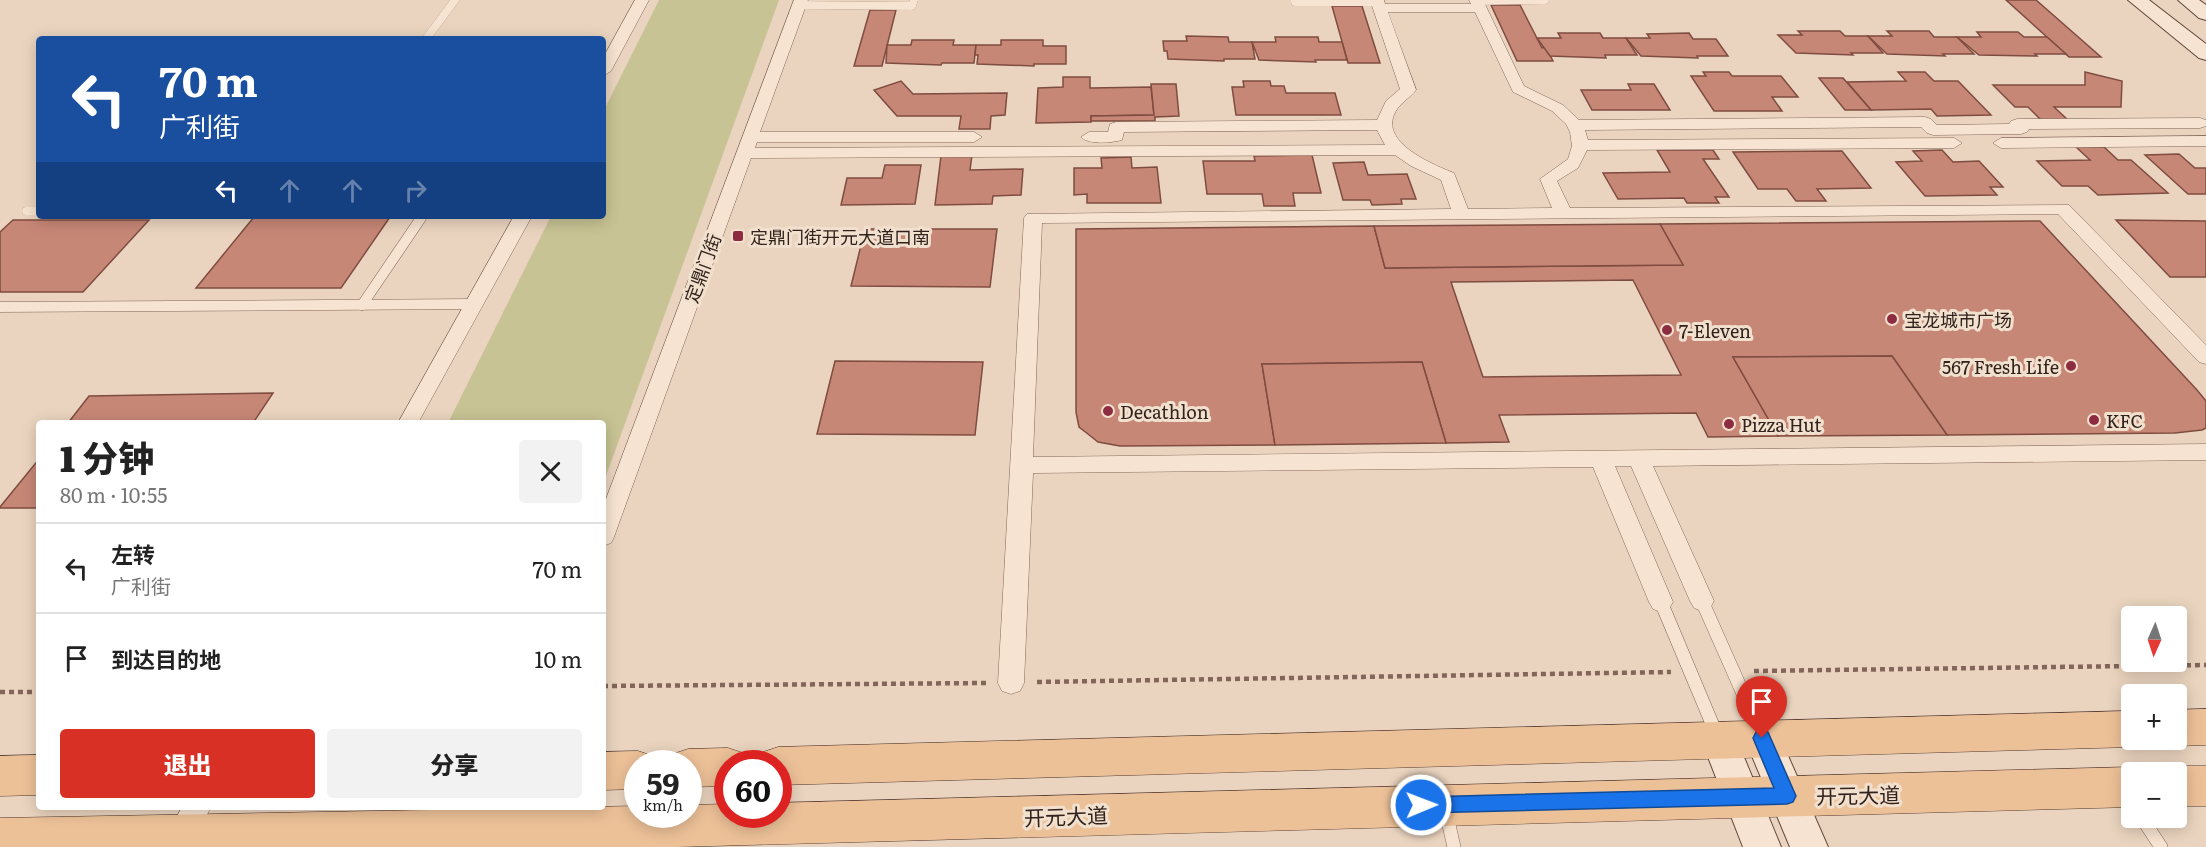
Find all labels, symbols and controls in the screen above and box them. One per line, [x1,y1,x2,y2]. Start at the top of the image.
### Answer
text: 70 m [159,48,258,110]
icon: left [60,60,138,138]
text: 广利街 [159,105,240,145]
icon: left [210,174,243,207]
icon: ahead [273,174,306,207]
icon: ahead [336,174,369,207]
icon: right [399,174,432,207]
place label: 定鼎门街开元大道口南 [750,223,930,250]
marker: 定鼎门街开元大道口南 [731,229,745,243]
street label: 定鼎门街 [677,230,727,306]
place label: 宝龙城市广场 [1904,306,2012,333]
marker: 宝龙城市广场 [1885,312,1899,326]
place label: 7-Eleven [1679,317,1751,344]
marker: 7-Eleven [1660,323,1674,337]
place label: 567 Fresh Life [1942,353,2059,380]
marker: 567 Fresh Life [2064,359,2078,373]
place label: Decathlon [1120,398,1209,425]
marker: Decathlon [1101,404,1115,418]
place label: KFC [2106,407,2143,434]
place label: Pizza Hut [1741,411,1822,438]
marker: KFC [2087,413,2101,427]
marker: Pizza Hut [1722,417,1736,431]
text: 1 分钟 [60,430,154,483]
button: close [519,440,582,503]
text: 80 m · 10:55 [60,479,167,509]
text: 左转 [111,537,155,570]
icon: left [60,552,93,585]
text: 70 m [532,552,582,585]
text: 广利街 [111,570,171,600]
north arrow [2121,606,2187,672]
map controls [2121,606,2187,828]
icon: arrive [60,642,93,675]
text: 到达目的地 [111,642,221,675]
text: 10 m [535,642,582,675]
pin [1736,676,1787,738]
button: + [2121,684,2187,750]
icon: arrive [1745,685,1778,718]
button: 退出 [60,729,315,798]
button: 分享 [327,729,582,798]
speed limit sign: 60 [714,750,792,828]
text: 59 [646,760,680,804]
button: − [2121,762,2187,828]
position arrow [1389,773,1453,837]
street label: 开元大道 [1816,778,1900,810]
text: km/h [643,793,683,816]
street label: 开元大道 [1023,798,1109,832]

